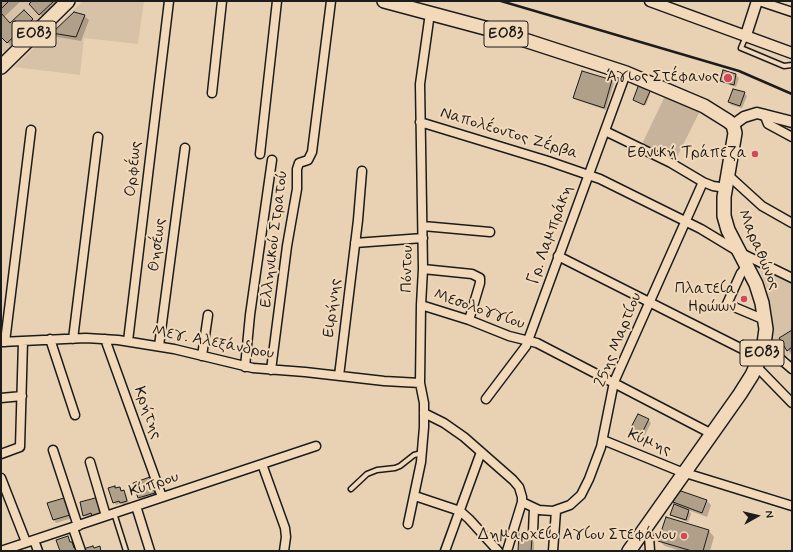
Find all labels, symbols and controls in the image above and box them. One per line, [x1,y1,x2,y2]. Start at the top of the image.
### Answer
road number: ΕΟ83 [12,21,56,47]
road number: ΕΟ83 [484,21,528,47]
place label: Άγιος Στέφανος [606,68,719,88]
marker: Άγιος Στέφανος [722,72,734,84]
street label: Ναπολέοντος Ζέρβα [438,104,580,164]
street label: Ορφέως [122,140,146,198]
place label: Εθνική Τράπεζα [627,144,747,164]
marker: Εθνική Τράπεζα [750,149,760,159]
street label: Ελληνικού Στρατού [257,169,293,309]
street label: Γρ. Λαμπράκη [524,183,578,287]
street label: Μαραθώνος [733,207,783,293]
street label: Θησέως [145,217,171,273]
street label: Πόντου [398,245,418,293]
street label: Ειρήνης [320,277,346,339]
place label: Πλατεία Ηρώων [675,280,736,318]
street label: Μεσολογγίου [431,285,527,335]
street label: 25ης Μαρτίου [591,290,647,390]
marker: Πλατεία Ηρώων [739,294,749,304]
street label: Μεγ. Αλεξάνδρου [150,322,276,364]
road number: ΕΟ83 [740,340,784,366]
street label: Κρήτης [129,384,165,442]
street label: Κύμης [624,425,674,461]
street label: Κύπρου [127,468,181,502]
north arrow [737,496,777,536]
text: N [761,510,776,519]
place label: Δημαρχείο Αγίου Στεφάνου [478,526,676,546]
marker: Δημαρχείο Αγίου Στεφάνου [679,531,689,541]

